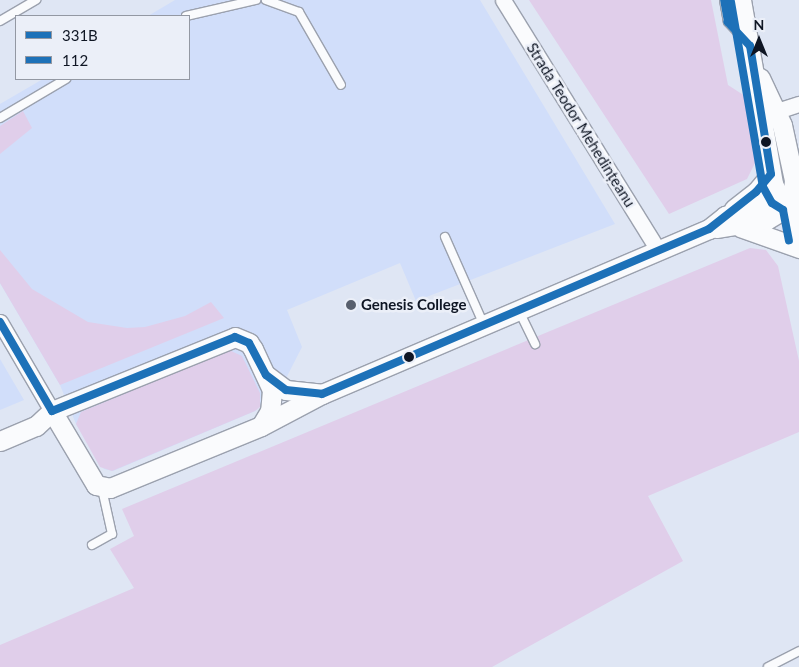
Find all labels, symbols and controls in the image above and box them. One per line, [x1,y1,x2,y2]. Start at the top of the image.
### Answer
legend [15,15,190,80]
north arrow [734,15,784,65]
text: N [754,16,764,33]
text: 331B [62,26,98,44]
street label: Strada Teodor Mehedințeanu [523,39,639,211]
text: 112 [62,51,88,69]
unlabelled marker [761,137,771,147]
place label: Genesis College [361,296,467,314]
marker: Genesis College [345,299,357,311]
unlabelled marker [404,352,414,362]

